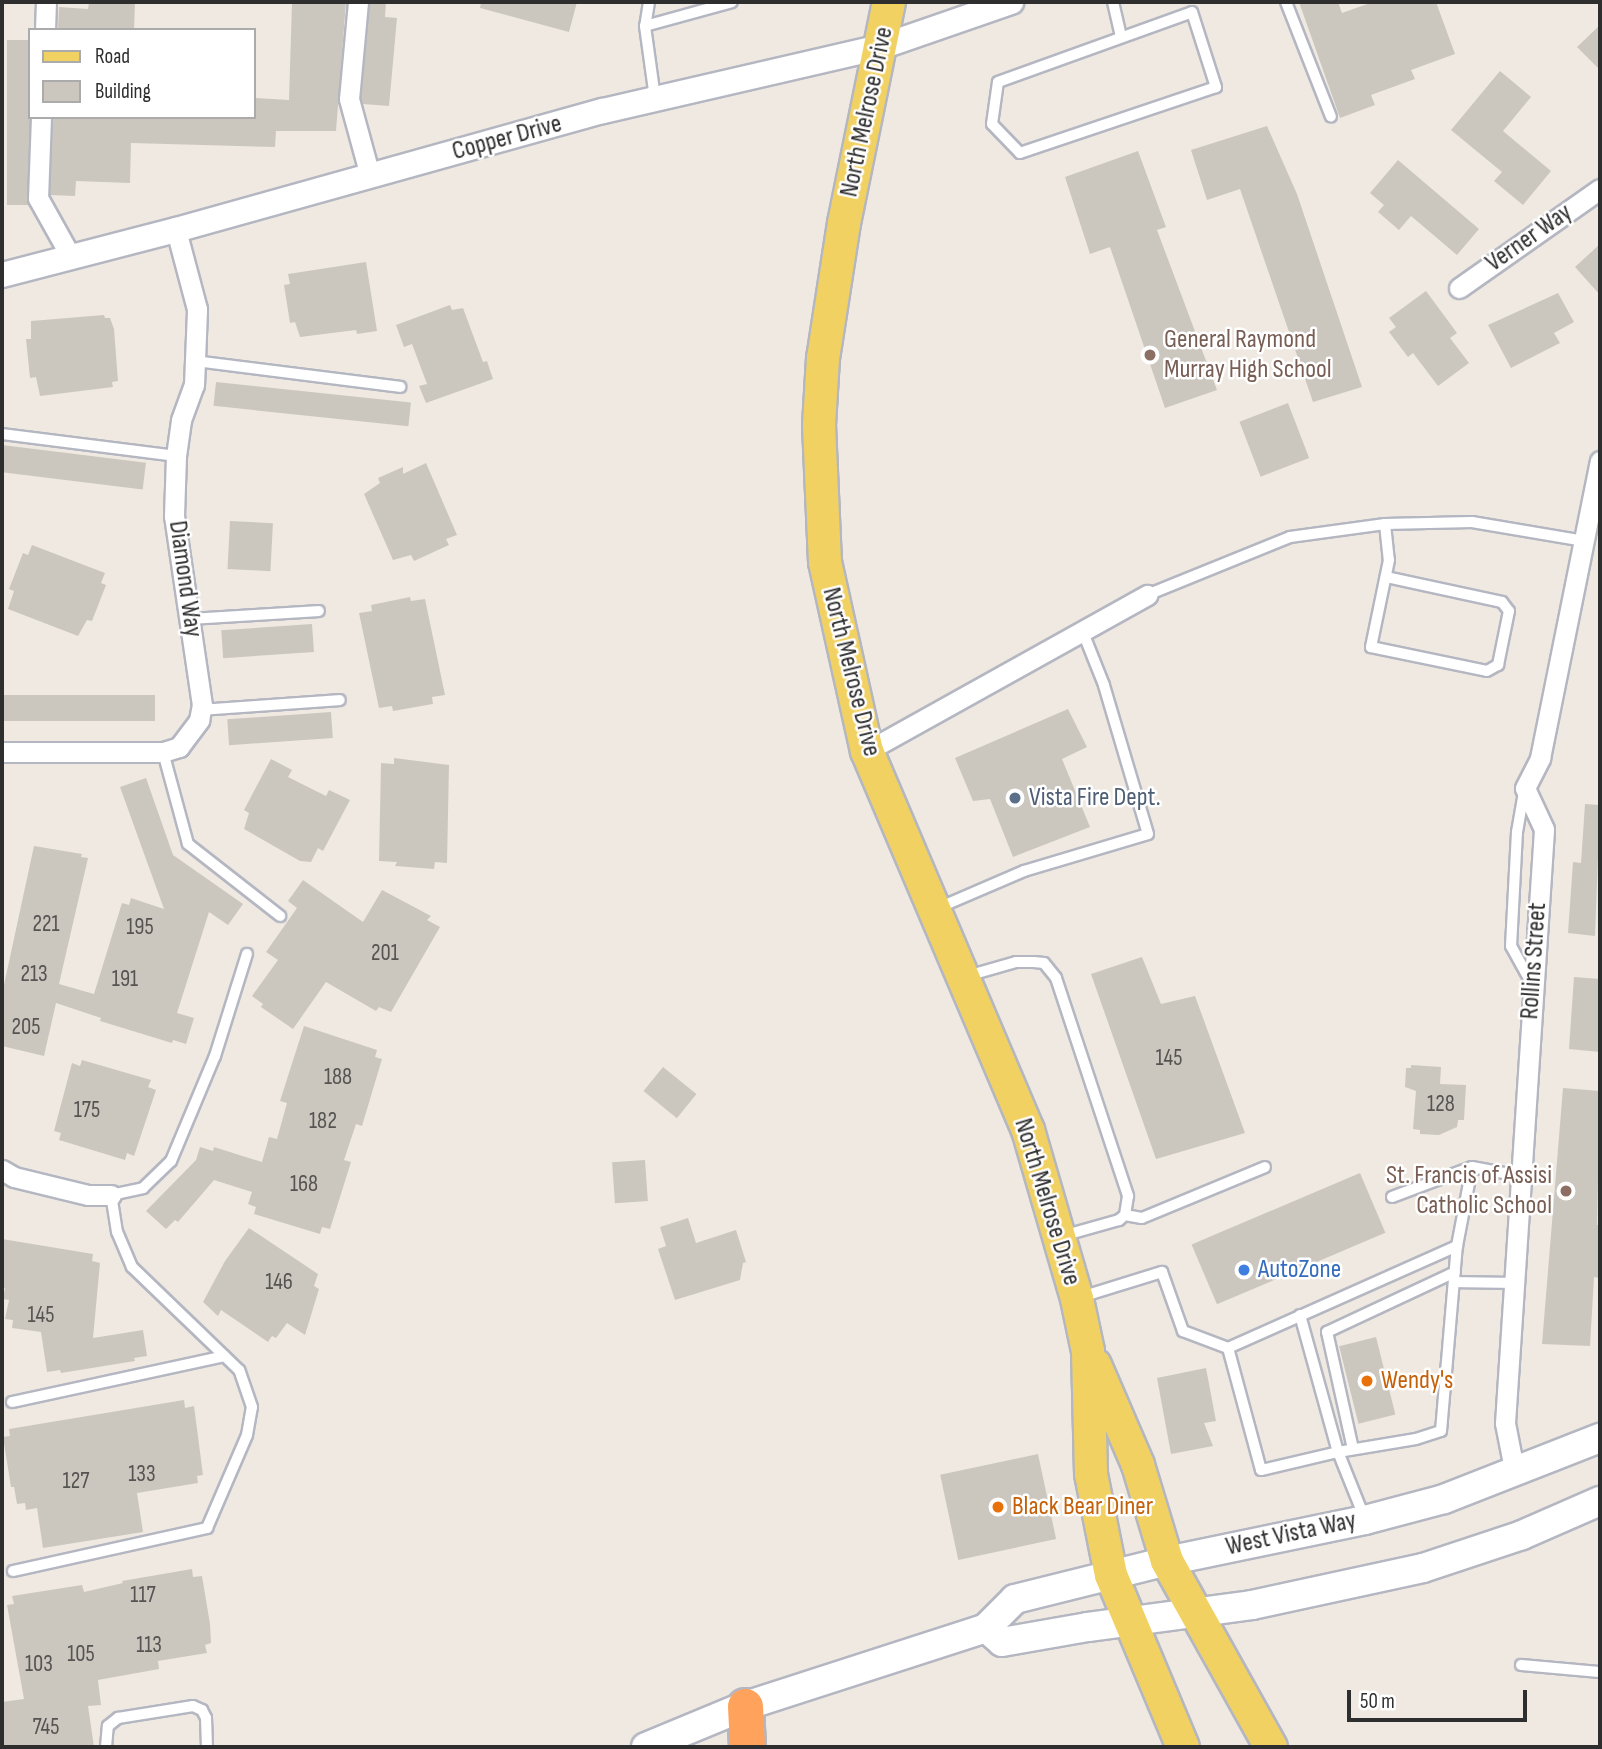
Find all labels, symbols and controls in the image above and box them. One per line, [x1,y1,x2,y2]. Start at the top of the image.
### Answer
street label: North Melrose Drive [834,24,900,200]
legend [28,28,256,119]
text: Road [95,44,130,69]
text: Building [95,79,151,104]
street label: Copper Drive [449,108,565,168]
street label: Verner Way [1480,197,1578,279]
place label: General Raymond Murray High School [1164,324,1332,386]
marker: General Raymond Murray High School [1142,347,1158,363]
street label: Diamond Way [161,519,209,639]
street label: North Melrose Drive [815,584,887,760]
place label: Vista Fire Dept. [1029,782,1161,814]
marker: Vista Fire Dept. [1007,790,1023,806]
street label: Rollins Street [1514,902,1554,1020]
house number: 221 [32,910,60,938]
house number: 195 [126,913,154,941]
house number: 201 [371,939,399,967]
house number: 213 [20,960,48,988]
house number: 191 [112,965,138,993]
house number: 205 [12,1013,40,1041]
house number: 145 [1156,1044,1182,1072]
house number: 188 [324,1063,352,1091]
house number: 128 [1427,1090,1455,1118]
house number: 175 [74,1096,100,1124]
house number: 182 [309,1107,337,1135]
street label: North Melrose Drive [1007,1115,1087,1289]
place label: St. Francis of Assisi Catholic School [1386,1160,1552,1222]
house number: 168 [290,1170,318,1198]
marker: St. Francis of Assisi Catholic School [1558,1183,1574,1199]
place label: AutoZone [1258,1254,1341,1286]
marker: AutoZone [1236,1262,1252,1278]
house number: 146 [265,1268,293,1296]
house number: 145 [28,1301,54,1329]
place label: Wendy's [1381,1365,1453,1397]
marker: Wendy's [1359,1373,1375,1389]
house number: 133 [128,1460,156,1488]
house number: 127 [62,1467,90,1495]
place label: Black Bear Diner [1012,1491,1153,1523]
marker: Black Bear Diner [990,1499,1006,1515]
street label: West Vista Way [1223,1505,1359,1563]
house number: 117 [130,1581,156,1609]
house number: 113 [136,1631,162,1659]
house number: 105 [67,1640,95,1668]
house number: 103 [25,1650,53,1678]
scale bar [1350,1676,1530,1720]
text: 50 m [1360,1689,1395,1714]
house number: 745 [33,1713,59,1741]

